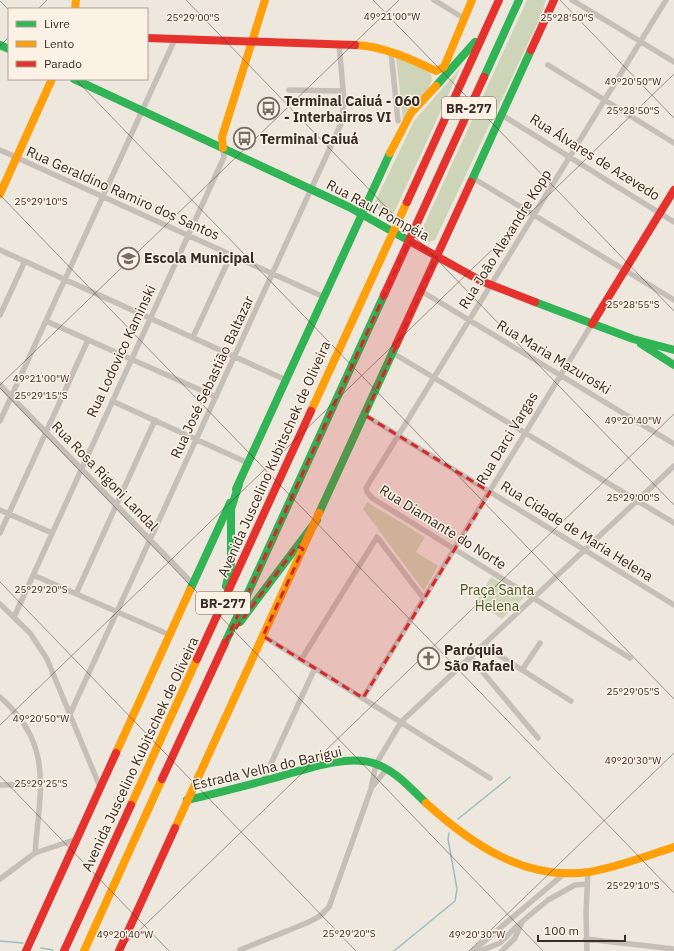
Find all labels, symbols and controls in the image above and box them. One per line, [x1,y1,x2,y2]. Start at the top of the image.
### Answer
legend [8,8,148,80]
text: 49°21'00"W [364,10,420,23]
text: 25°29'00"S [166,11,220,24]
text: 25°28'50"S [540,11,594,24]
text: Livre [44,16,70,31]
text: Lento [44,36,74,51]
text: Parado [44,56,82,71]
text: 49°20'50"W [605,75,661,88]
place label: Terminal Caiuá - 060 - Interbairros VI [284,92,420,126]
bus stop icon: Terminal Caiuá - 060 - Interbairros VI [256,96,282,122]
road number: BR-277 [442,97,496,119]
text: 25°28'50"S [606,104,660,117]
street label: Rua Álvares de Azevedo [527,109,664,204]
bus stop icon: Terminal Caiuá [232,126,258,152]
place label: Terminal Caiuá [260,130,359,148]
street label: Rua Geraldino Ramiro dos Santos [24,142,223,244]
street label: Rua João Alexandre Kopp [455,166,555,312]
street label: Rua Raul Pompéia [323,175,433,245]
text: 25°29'10"S [14,195,68,208]
school or university icon: Escola Municipal [115,245,141,271]
place label: Escola Municipal [144,249,254,267]
street label: Rua Lodovico Kaminski [82,282,160,420]
street label: Rua José Sebastião Baltazar [166,293,258,461]
text: 25°28'55"S [606,298,660,311]
street label: Rua Maria Mazuroski [494,316,614,398]
street label: Avenida Juscelino Kubitschek de Oliveira [214,338,335,580]
text: 49°21'00"W [13,372,69,385]
street label: Rua Darci Vargas [472,388,542,488]
text: 25°29'15"S [14,389,68,402]
text: 49°20'40"W [605,414,661,427]
street label: Rua Rosa Rigoni Landal [48,417,162,535]
street label: Rua Cidade de Maria Helena [497,477,657,586]
street label: Rua Diamante do Norte [376,481,510,574]
text: 25°29'00"S [606,491,660,504]
park label: Praça Santa Helena [460,581,535,615]
text: 25°29'20"S [14,583,68,596]
road number: BR-277 [196,592,250,614]
street label: Avenida Juscelino Kubitschek de Oliveira [78,633,203,874]
place label: Paróquia São Rafael [444,641,514,675]
church icon: Paróquia São Rafael [415,645,441,671]
text: 25°29'05"S [606,685,660,698]
text: 49°20'50"W [13,712,69,725]
street label: Estrada Velha do Barigui [190,742,344,794]
text: 49°20'30"W [605,754,661,767]
text: 25°29'25"S [14,777,68,790]
text: 25°29'10"S [606,879,660,892]
scale bar [538,917,625,943]
text: 100 m [544,923,579,938]
text: 25°29'20"S [322,927,376,940]
text: 49°20'40"W [97,928,153,941]
text: 49°20'30"W [449,928,505,941]

